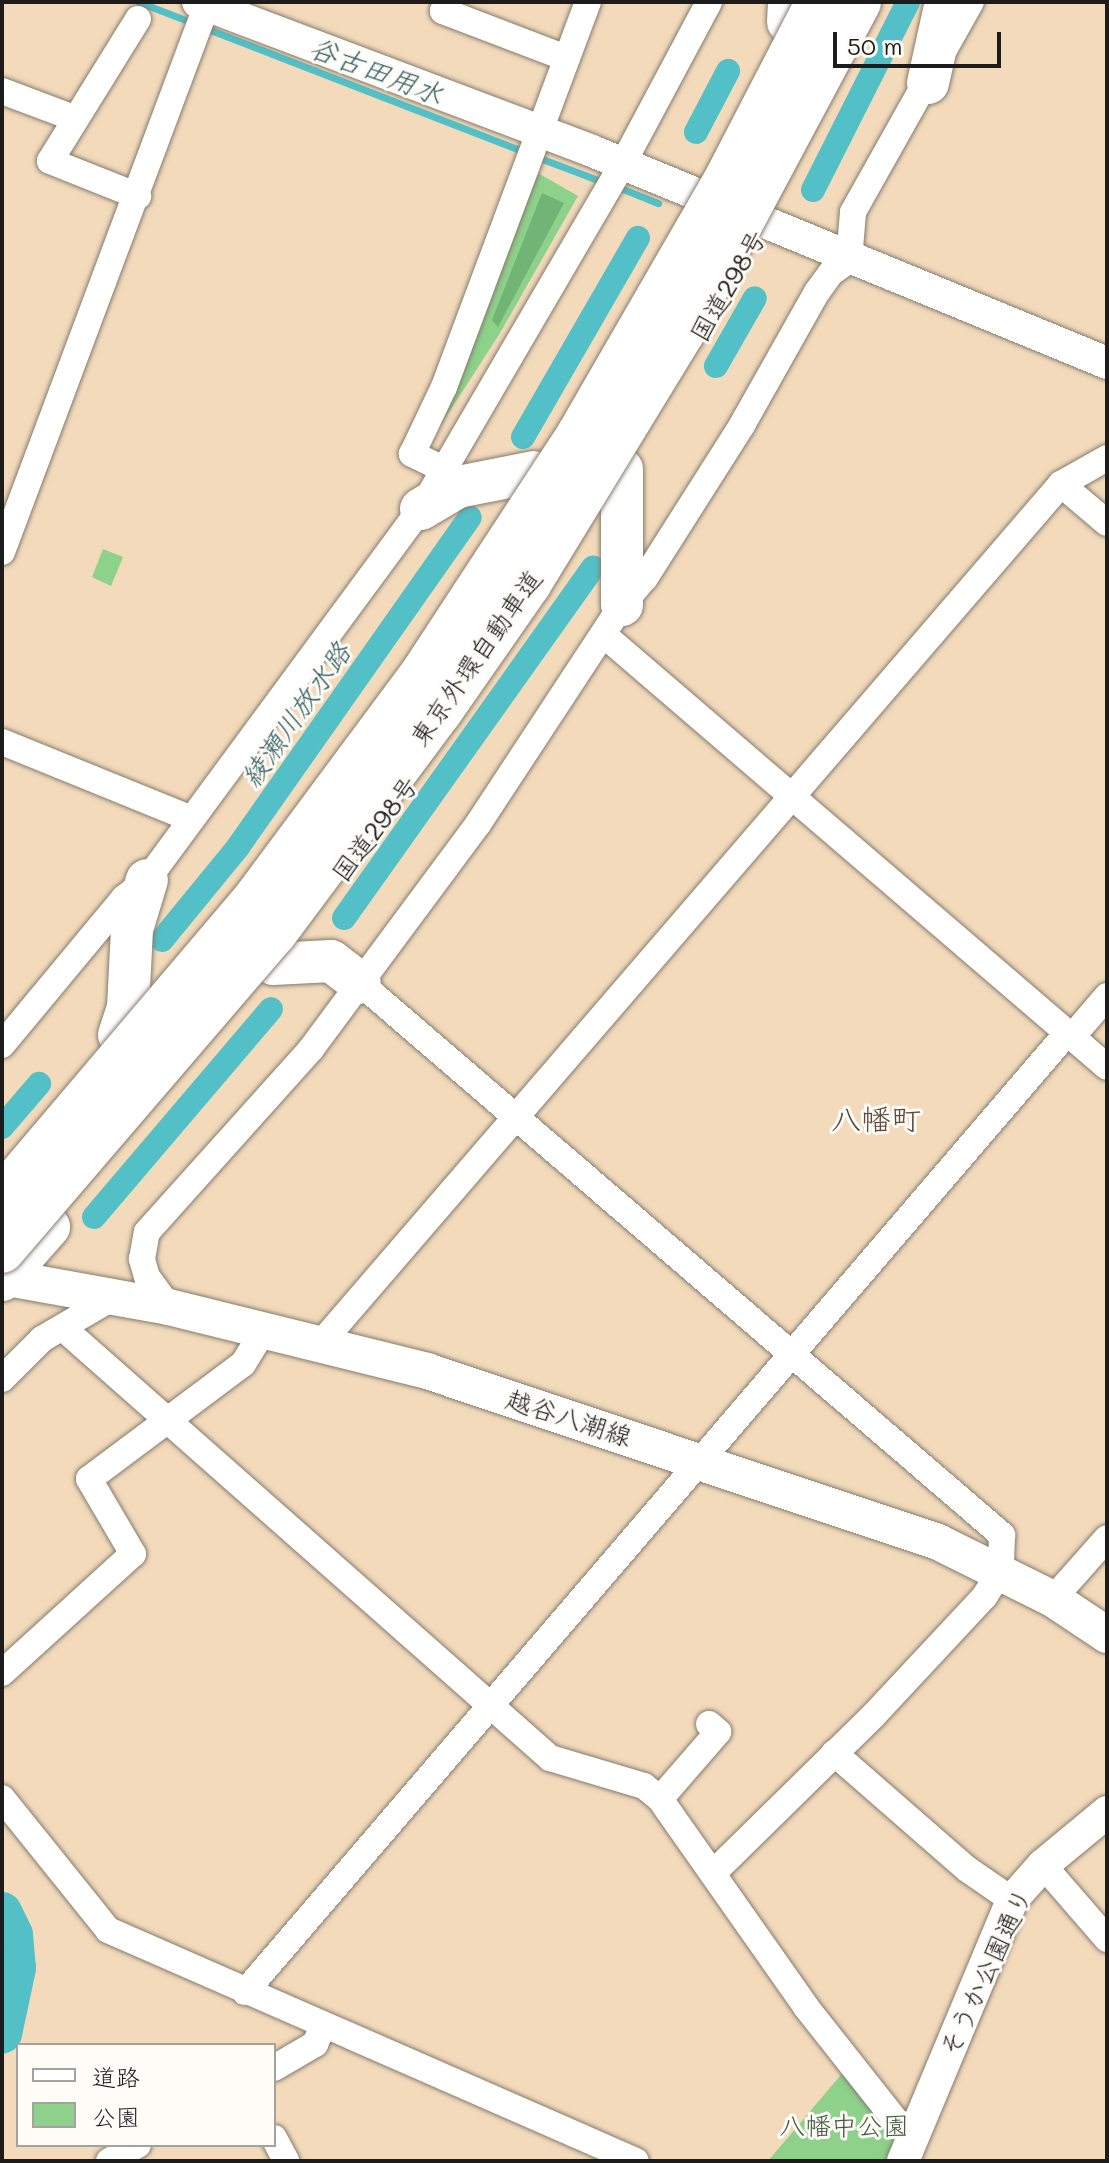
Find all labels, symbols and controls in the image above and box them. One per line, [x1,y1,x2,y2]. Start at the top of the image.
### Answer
scale bar [837,16,1005,66]
water label: 谷古田用水 [306,29,448,111]
text: 50 m [847,30,903,61]
street label: 国道298号 [684,225,772,347]
street label: 東京外環自動車道 [404,564,548,752]
water label: 綾瀬川放水路 [233,636,357,792]
street label: 国道298号 [325,770,425,888]
district label: 八幡町 [831,1100,921,1136]
street label: 越谷八潮線 [502,1383,636,1453]
street label: そうか公園通り [933,1883,1039,2061]
legend [16,2043,276,2147]
text: 道路 [92,2061,140,2092]
text: 公園 [92,2101,140,2132]
park label: 八幡中公園 [779,2110,909,2142]

